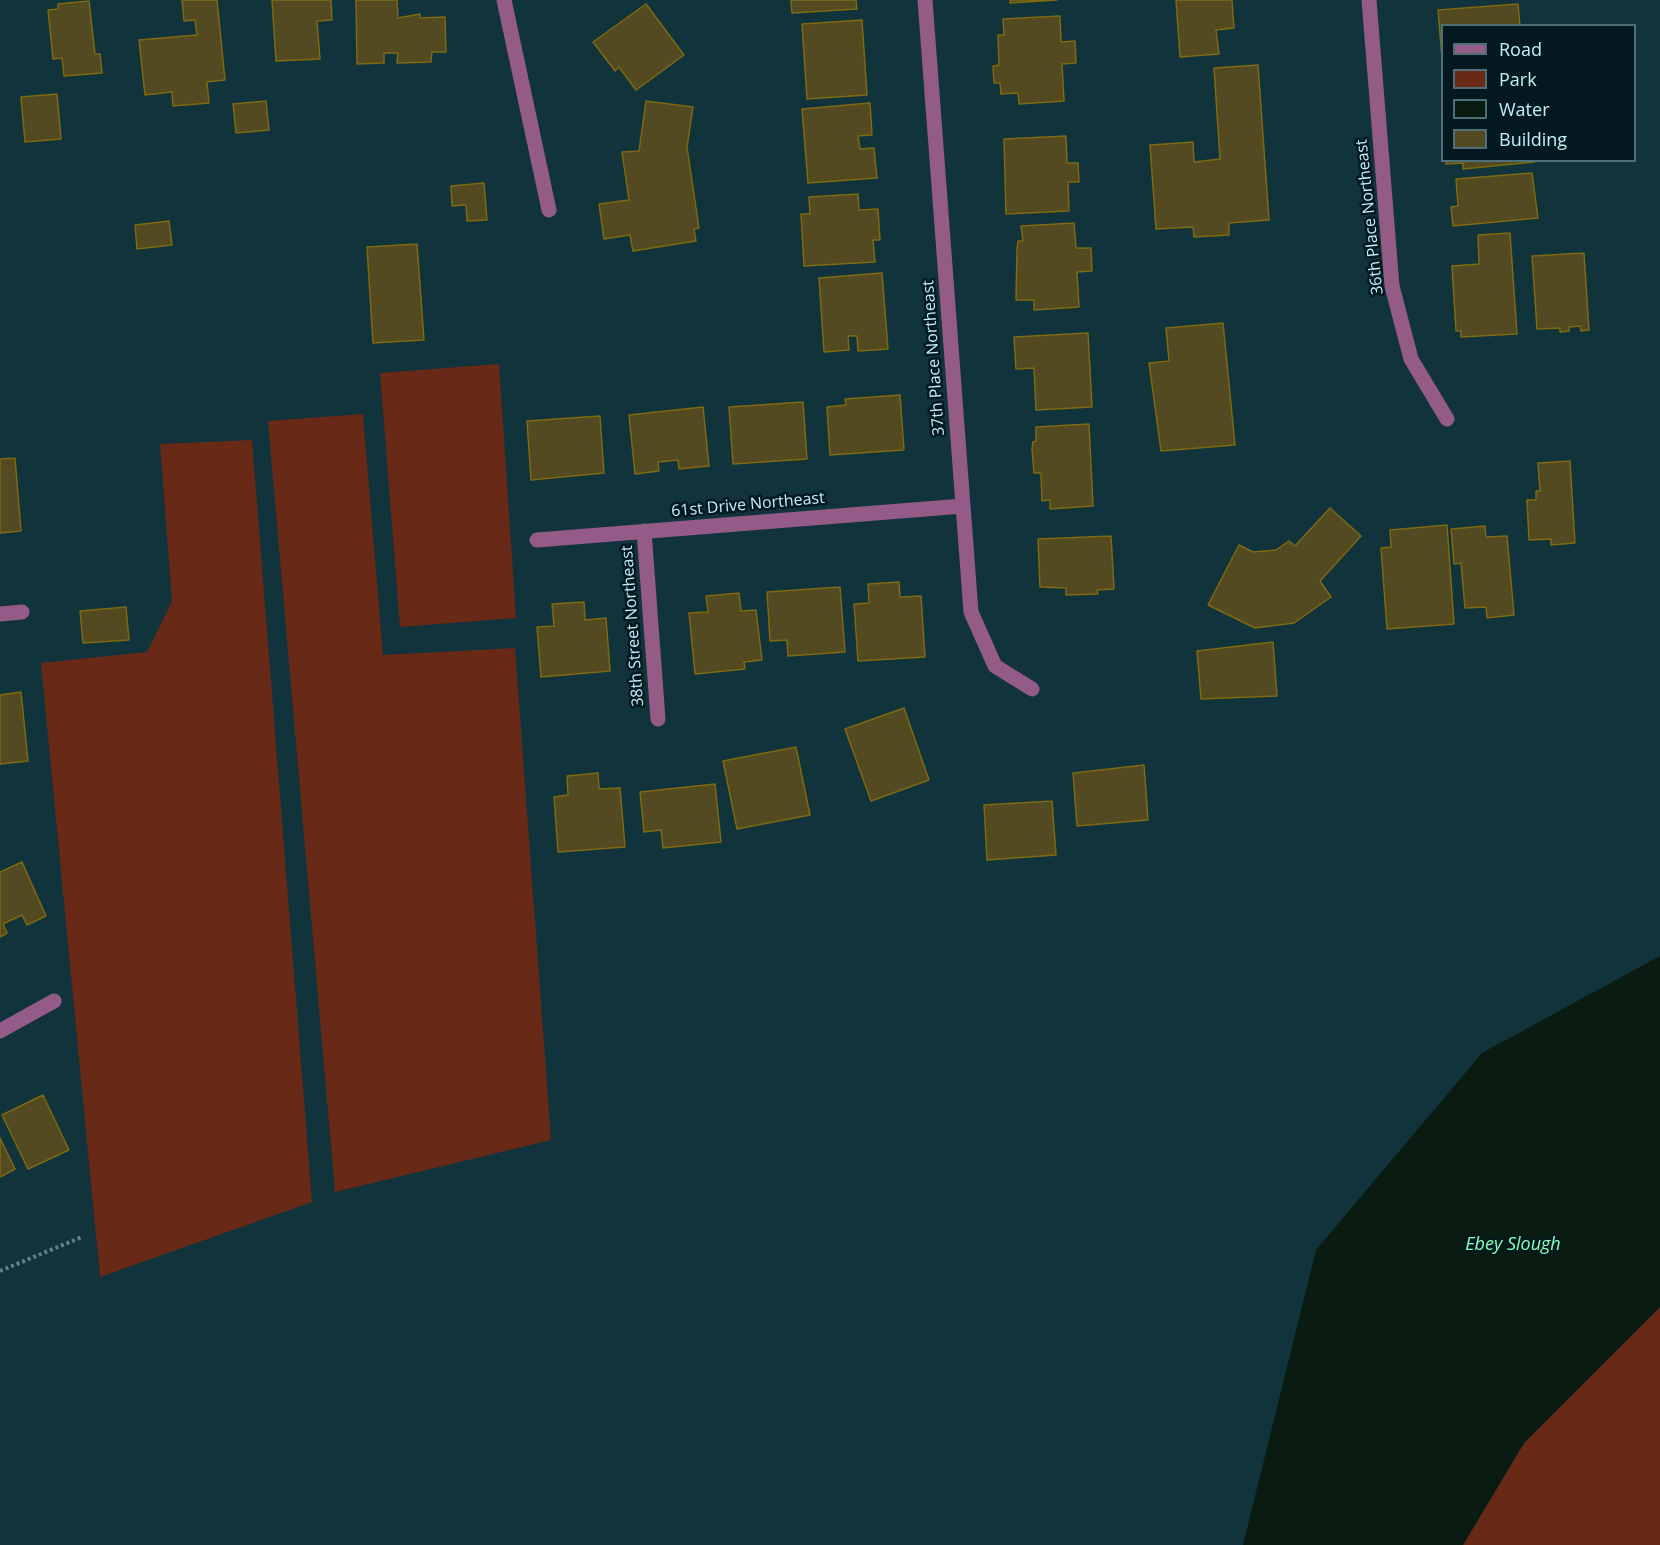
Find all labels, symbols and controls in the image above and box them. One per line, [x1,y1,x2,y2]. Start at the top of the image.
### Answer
legend [1441,24,1636,162]
text: Road [1499,37,1542,61]
text: Park [1499,67,1537,91]
text: Water [1499,97,1550,121]
text: Building [1499,127,1567,151]
street label: 36th Place Northeast [1352,138,1388,296]
street label: 37th Place Northeast [919,279,949,437]
street label: 61st Drive Northeast [670,489,826,521]
street label: 38th Street Northeast [618,545,648,707]
water label: Ebey Slough [1465,1234,1561,1256]

